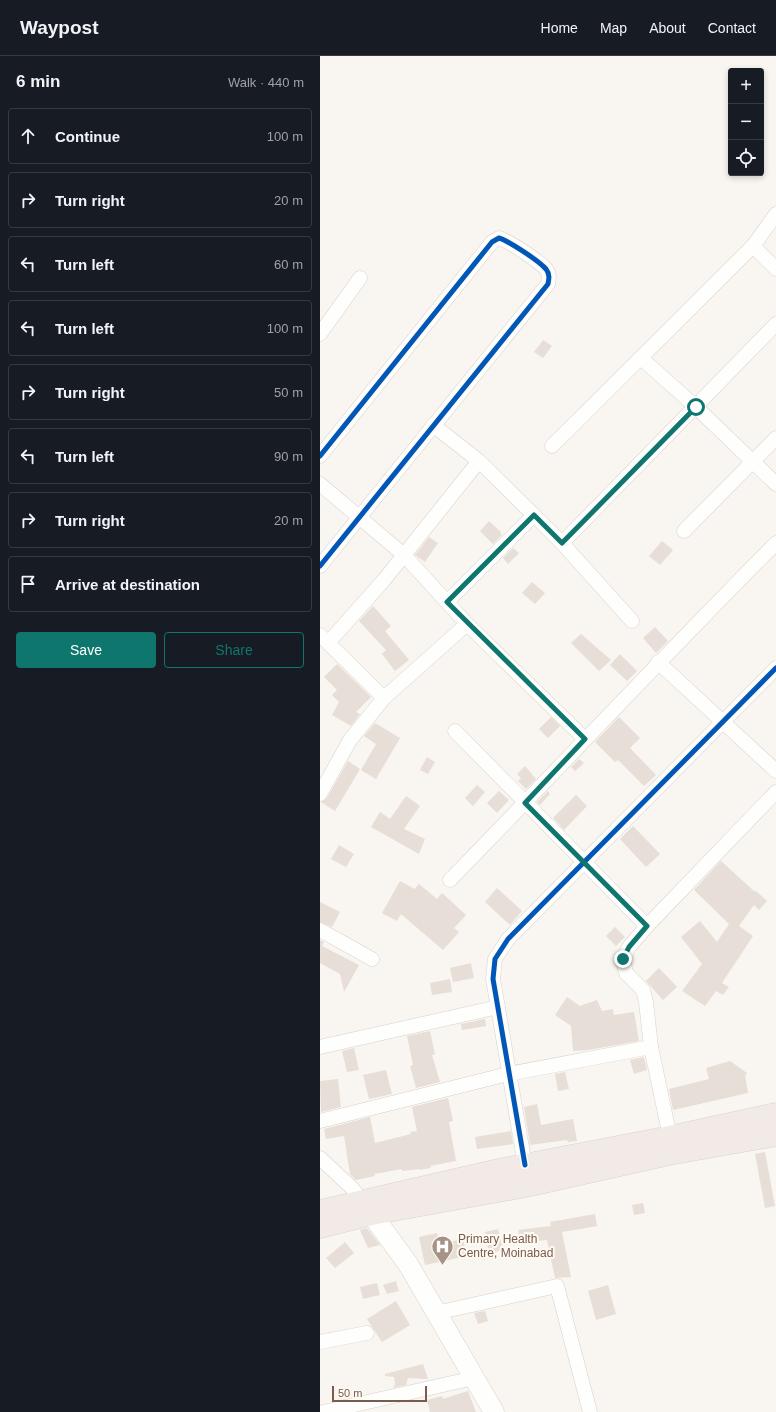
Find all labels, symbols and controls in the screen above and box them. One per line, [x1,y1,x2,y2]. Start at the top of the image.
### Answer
text: Waypost [20,17,98,38]
text: Home [541,20,578,36]
text: Map [600,20,627,36]
text: About [649,20,686,36]
text: Contact [708,20,756,36]
map controls [728,68,764,176]
button: + [728,68,764,104]
text: 6 min [16,72,60,91]
text: Walk · 440 m [228,75,304,90]
button: − [728,104,764,140]
icon: ahead [17,125,39,147]
text: Continue [55,128,120,145]
text: 100 m [267,129,303,144]
button: locate [728,140,764,176]
icon: right [17,189,39,211]
text: Turn right [55,192,125,209]
text: 20 m [274,193,303,208]
icon: left [17,253,39,275]
text: Turn left [55,256,114,273]
text: 60 m [274,257,303,272]
icon: left [17,317,39,339]
text: Turn left [55,320,114,337]
text: 100 m [267,321,303,336]
icon: right [17,381,39,403]
text: Turn right [55,384,125,401]
text: 50 m [274,385,303,400]
route start [687,398,705,416]
icon: left [17,445,39,467]
text: Turn left [55,448,114,465]
text: 90 m [274,449,303,464]
icon: right [17,509,39,531]
text: Turn right [55,512,125,529]
text: 20 m [274,513,303,528]
icon: arrive [17,573,39,595]
text: Arrive at destination [55,576,200,593]
button: Save [16,632,156,668]
button: Share [164,632,304,668]
route end [614,950,632,968]
place label: Primary Health Centre, Moinabad [458,1232,553,1260]
hospital icon: Primary Health Centre, Moinabad [430,1233,456,1266]
scale bar [332,1384,427,1403]
text: 50 m [338,1387,362,1399]

